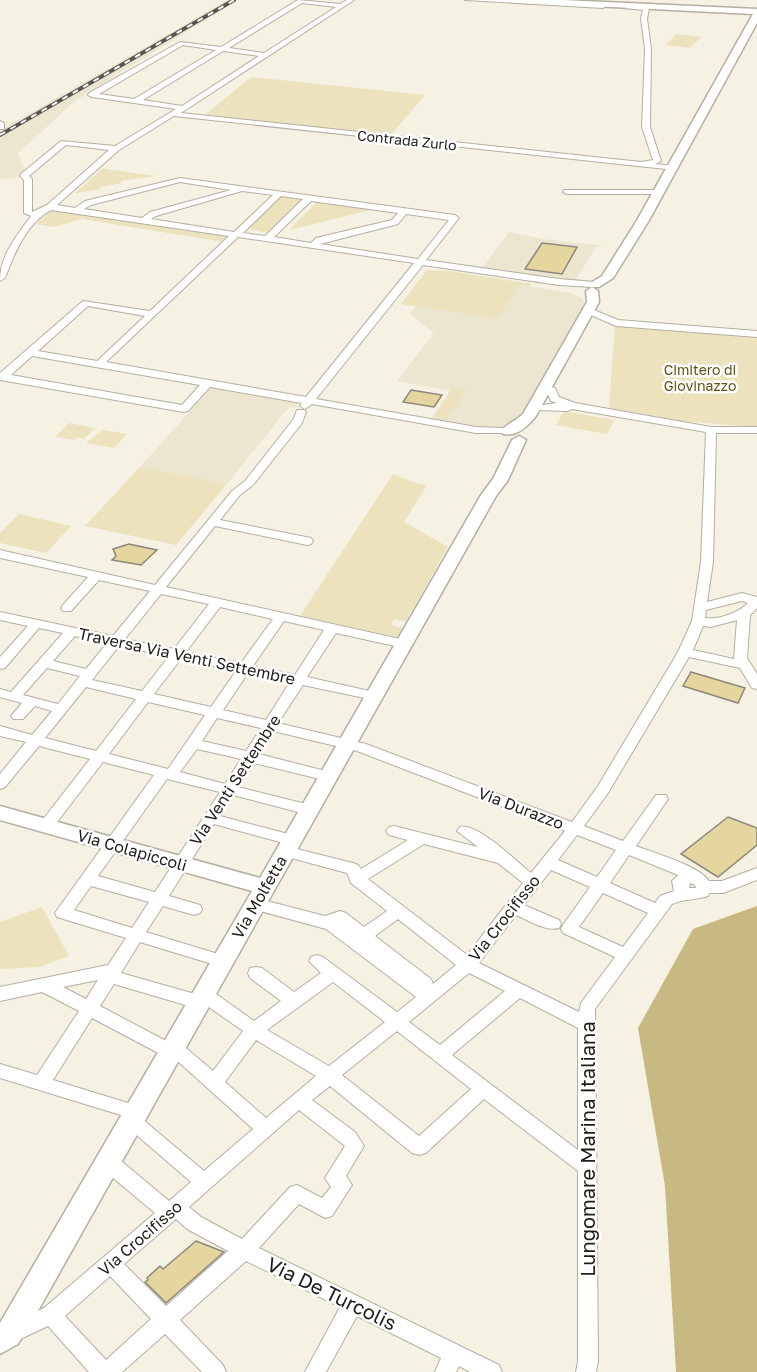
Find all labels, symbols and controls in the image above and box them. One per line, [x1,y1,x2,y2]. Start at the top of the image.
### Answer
street label: Contrada Zurlo [356,126,458,154]
park label: Cimitero di Giovinazzo [664,361,736,394]
street label: Traversa Via Venti Settembre [77,623,297,689]
street label: Via Venti Settembre [185,711,285,849]
street label: Via Durazzo [475,783,567,833]
street label: Via Colapiccoli [75,825,189,875]
street label: Via Molfetta [227,852,291,942]
street label: Via Crocifisso [464,871,544,965]
street label: Lungomare Marina Italiana [575,1021,599,1277]
street label: Via Crocifisso [94,1196,186,1280]
street label: Via De Turcolis [263,1251,401,1335]

